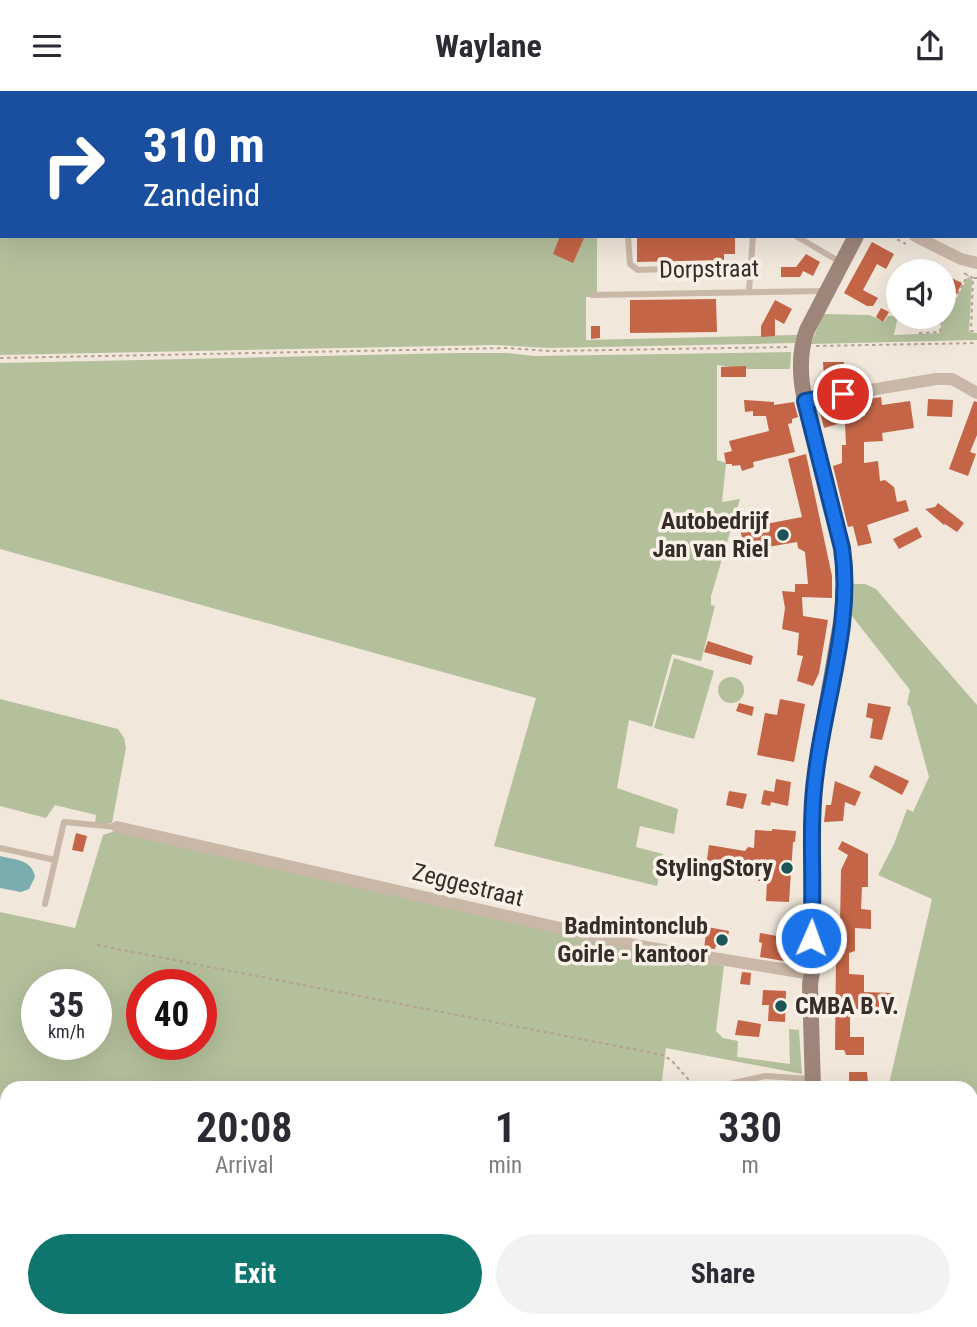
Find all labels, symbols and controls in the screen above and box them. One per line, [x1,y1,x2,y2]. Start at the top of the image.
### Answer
icon: menu [28,27,66,65]
text: Waylane [435,27,542,65]
icon: share [911,27,949,65]
text: 310 m [143,117,265,174]
icon: right [28,119,119,210]
text: Zandeind [143,176,260,214]
street label: Dorpstraat [659,254,759,284]
map controls [886,259,956,329]
button: sound [886,259,956,329]
pin [813,364,873,424]
icon: arrive [824,375,862,413]
place label: Autobedrijf Jan van Riel [652,507,769,563]
marker: Autobedrijf Jan van Riel [775,527,791,543]
place label: StylingStory [655,854,773,882]
street label: Zeggestraat [410,858,526,912]
marker: StylingStory [779,860,795,876]
position arrow [774,901,848,975]
place label: Badmintonclub Goirle - kantoor [557,912,708,968]
marker: Badmintonclub Goirle - kantoor [714,932,730,948]
speed limit sign: 40 [126,969,217,1060]
text: 35 [49,985,84,1026]
place label: CMBA B.V. [795,992,899,1020]
marker: CMBA B.V. [773,998,789,1014]
text: km/h [48,1021,85,1042]
text: 20:08 [196,1103,292,1152]
text: 1 [495,1103,516,1152]
text: 330 [718,1103,782,1152]
text: Arrival [215,1152,273,1179]
text: min [488,1152,522,1179]
text: m [741,1152,759,1179]
button: Exit [28,1234,482,1314]
button: Share [496,1234,950,1314]

